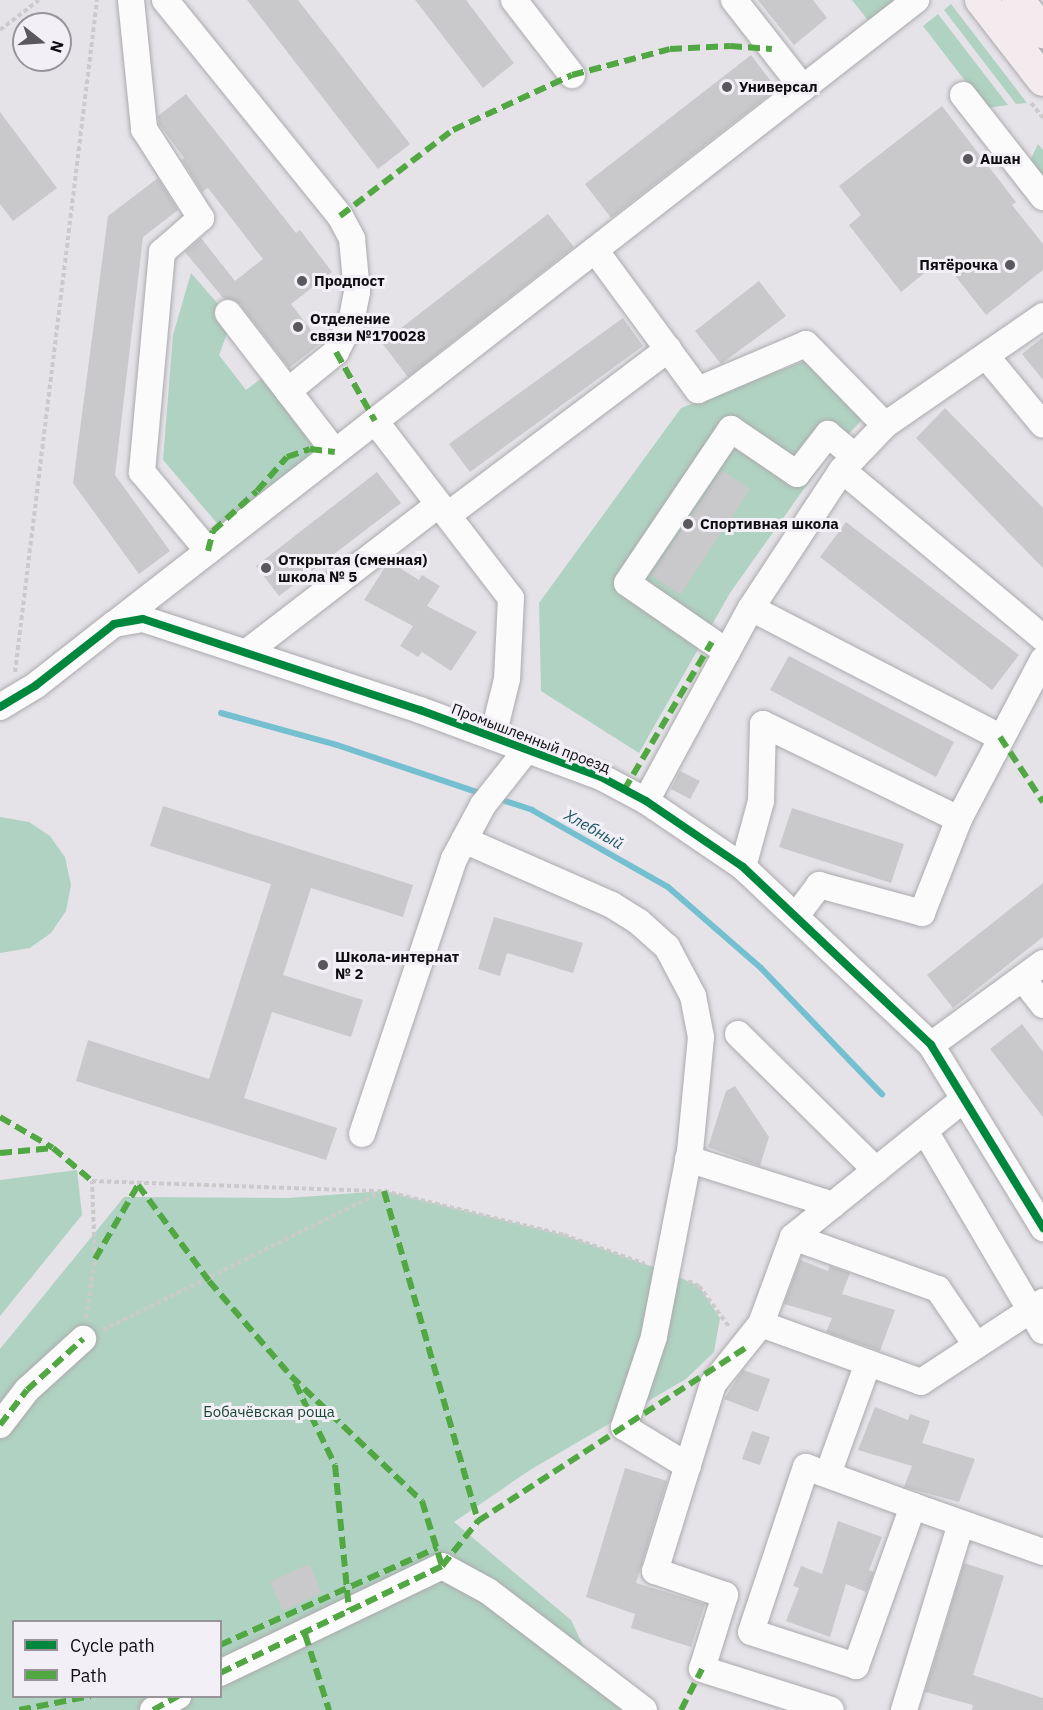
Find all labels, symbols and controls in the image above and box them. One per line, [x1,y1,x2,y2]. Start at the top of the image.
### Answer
north arrow [12,12,72,72]
text: N [46,38,69,55]
place label: Универсал [739,78,818,96]
marker: Универсал [720,80,734,94]
place label: Ашан [980,150,1021,168]
marker: Ашан [961,152,975,166]
place label: Пятёрочка [919,256,998,274]
marker: Пятёрочка [1003,258,1017,272]
place label: Продпост [314,272,385,290]
marker: Продпост [295,274,309,288]
place label: Отделение связи №170028 [310,309,426,344]
marker: Отделение связи №170028 [291,320,305,334]
place label: Спортивная школа [700,515,839,533]
marker: Спортивная школа [681,517,695,531]
place label: Открытая (сменная) школа № 5 [278,550,427,585]
marker: Открытая (сменная) школа № 5 [259,561,273,575]
street label: Промышленный проезд [449,699,613,777]
water label: Хлебный [561,805,627,853]
place label: Школа-интернат № 2 [335,947,459,982]
marker: Школа-интернат № 2 [316,958,330,972]
park label: Бобачёвская роща [203,1403,335,1421]
legend [12,1620,222,1698]
text: Cycle path [70,1634,155,1657]
text: Path [70,1664,107,1687]

